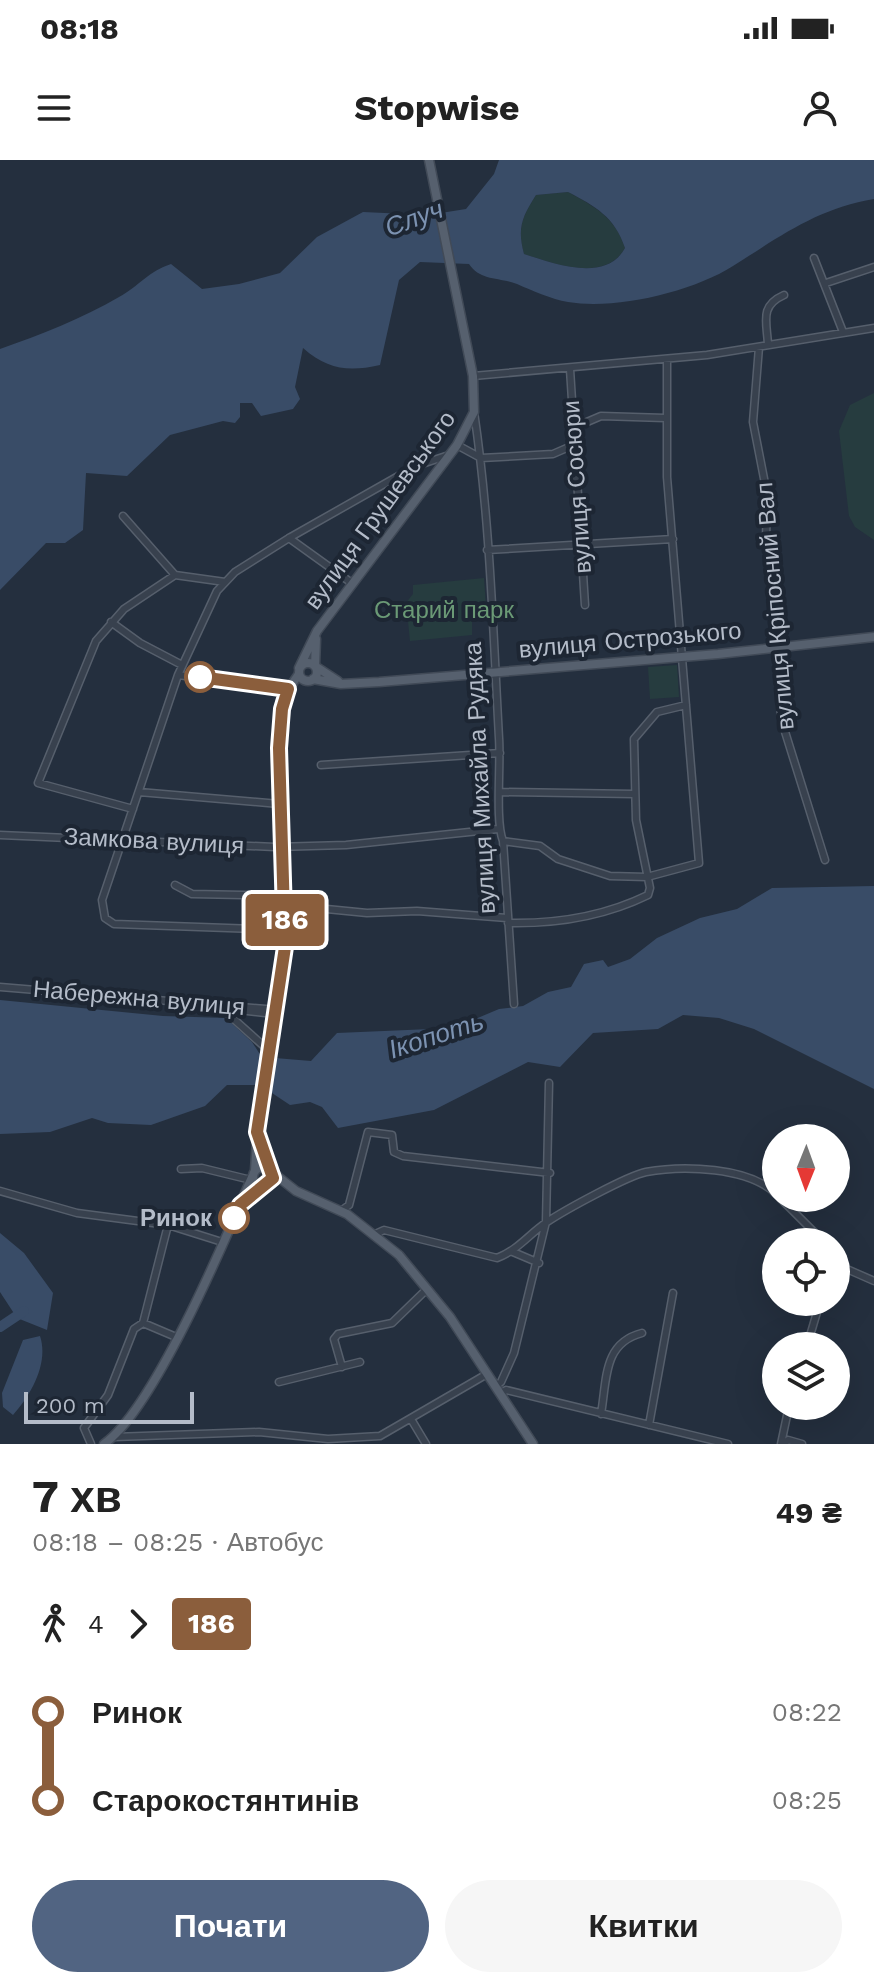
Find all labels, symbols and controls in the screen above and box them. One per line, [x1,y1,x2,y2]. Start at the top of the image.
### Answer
text: 08:18 [40,11,119,46]
icon: menu [32,86,76,130]
icon: person [798,86,842,130]
text: Stopwise [354,87,520,129]
water label: Случ [381,194,447,242]
street label: вулиця Сосюри [557,400,597,574]
street label: вулиця Грушевського [299,405,461,615]
street label: вулиця Кріпосний Вал [750,481,800,731]
park label: Старий парк [374,596,514,624]
street label: вулиця Острозького [518,616,742,664]
street label: вулиця Михайла Рудяка [459,641,501,915]
unlabelled marker [185,662,215,692]
street label: Замкова вулиця [63,822,245,860]
line badge: 186 [239,894,331,946]
text: 186 [262,903,308,936]
street label: Набережна вулиця [32,975,246,1021]
water label: Ікопоть [385,1006,487,1064]
north arrow [762,1124,850,1212]
map controls [762,1124,850,1420]
marker: Ринок [219,1203,249,1233]
place label: Ринок [140,1204,213,1232]
button: locate [762,1228,850,1316]
button: layers [762,1332,850,1420]
scale bar [24,1388,194,1424]
text: 200 m [36,1393,105,1418]
text: 7 хв [32,1471,122,1523]
text: 49 ₴ [776,1495,842,1530]
text: 08:18 – 08:25 · Автобус [32,1527,324,1557]
icon: walk [32,1602,76,1646]
icon: forward [116,1602,160,1646]
text: 186 [188,1607,235,1640]
text: 4 [88,1609,104,1639]
text: Ринок [92,1695,182,1730]
text: 08:22 [772,1697,842,1727]
text: Старокостянтинів [92,1783,359,1818]
text: 08:25 [772,1785,842,1815]
button: Почати [32,1880,429,1972]
button: Квитки [445,1880,842,1972]

